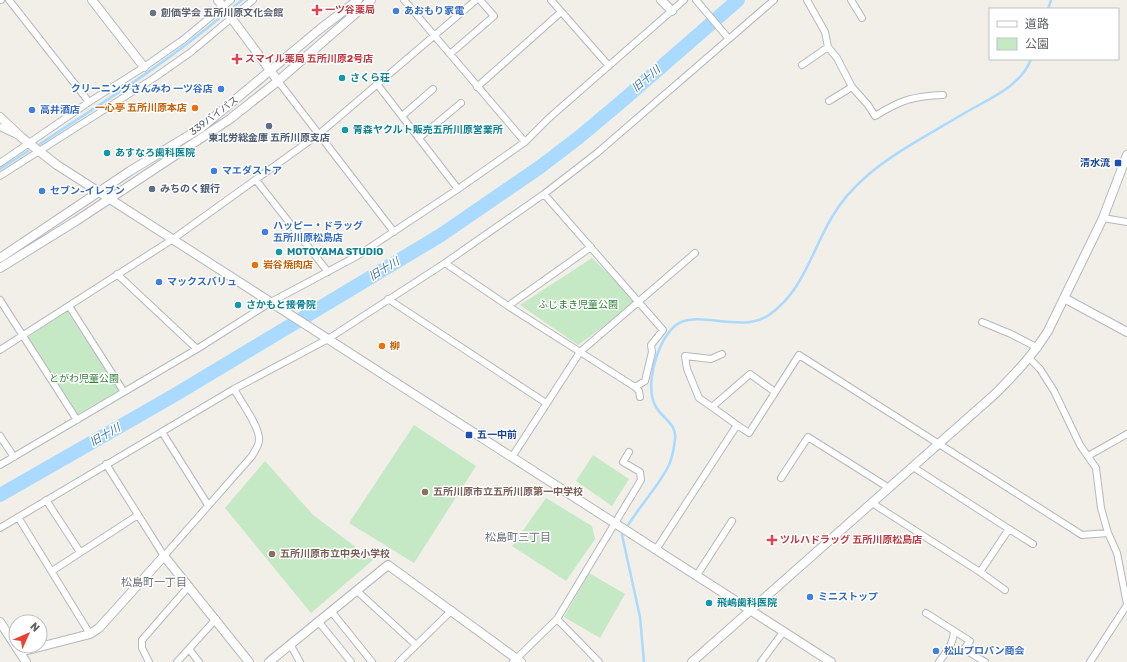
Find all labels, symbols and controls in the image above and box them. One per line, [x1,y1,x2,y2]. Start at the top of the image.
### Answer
place label: 一ツ谷薬局 [325,4,375,16]
marker: 一ツ谷薬局 [312,5,322,15]
place label: あおもり家電 [404,5,465,17]
marker: あおもり家電 [391,6,401,16]
place label: 創価学会 五所川原文化会館 [160,7,283,19]
marker: 創価学会 五所川原文化会館 [148,8,158,18]
legend [989,8,1119,60]
text: 道路 [1025,17,1049,31]
text: 公園 [1025,37,1049,51]
place label: スマイル薬局 五所川原2号店 [245,53,373,65]
marker: スマイル薬局 五所川原2号店 [232,54,242,64]
water label: 旧十川 [629,63,663,95]
place label: さくら荘 [350,72,390,84]
marker: さくら荘 [337,73,347,83]
place label: クリーニングさんみわ 一ツ谷店 [71,83,213,95]
marker: クリーニングさんみわ 一ツ谷店 [216,84,226,94]
street label: 339バイパス [187,94,241,138]
place label: 一心亭 五所川原本店 [95,102,187,114]
marker: 一心亭 五所川原本店 [190,103,200,113]
place label: 高井酒店 [40,104,80,116]
marker: 高井酒店 [27,105,37,115]
marker: 東北労総金庫 五所川原支店 [264,121,274,131]
place label: 青森ヤクルト販売五所川原営業所 [353,124,503,136]
marker: 青森ヤクルト販売五所川原営業所 [340,125,350,135]
place label: 東北労総金庫 五所川原支店 [208,132,330,144]
place label: あすなろ歯科医院 [115,147,195,159]
marker: あすなろ歯科医院 [102,148,112,158]
place label: 清水流 [1080,157,1110,169]
marker: 清水流 [1113,158,1123,168]
place label: マエダストア [222,165,282,177]
marker: マエダストア [209,166,219,176]
place label: みちのく銀行 [160,183,220,195]
marker: みちのく銀行 [147,184,157,194]
place label: セブン-イレブン [50,185,125,197]
marker: セブン-イレブン [37,186,47,196]
place label: ハッピー・ドラッグ 五所川原松島店 [273,220,363,244]
marker: ハッピー・ドラッグ 五所川原松島店 [260,227,270,237]
place label: MOTOYAMA STUDIO [287,246,383,258]
marker: MOTOYAMA STUDIO [274,247,284,257]
water label: 旧十川 [367,254,402,283]
place label: 岩谷焼肉店 [263,259,313,271]
marker: 岩谷焼肉店 [250,260,260,270]
place label: マックスバリュ [167,276,237,288]
marker: マックスバリュ [154,277,164,287]
place label: さかもと接骨院 [246,299,316,311]
park label: ふじまき児童公園 [538,299,618,311]
marker: さかもと接骨院 [233,300,243,310]
place label: 柳 [389,340,400,352]
marker: 柳 [377,341,387,351]
park label: とがわ児童公園 [49,373,119,385]
water label: 旧十川 [87,421,123,449]
place label: 五一中前 [477,429,517,441]
marker: 五一中前 [464,430,474,440]
place label: 五所川原市立五所川原第一中学校 [433,486,583,498]
marker: 五所川原市立五所川原第一中学校 [420,487,430,497]
district label: 松島町三丁目 [485,531,551,544]
place label: ツルハドラッグ 五所川原松島店 [780,534,922,546]
marker: ツルハドラッグ 五所川原松島店 [767,535,777,545]
place label: 五所川原市立中央小学校 [280,548,390,560]
marker: 五所川原市立中央小学校 [267,549,277,559]
district label: 松島町一丁目 [121,576,187,589]
place label: ミニストップ [818,591,878,603]
marker: ミニストップ [805,592,815,602]
place label: 飛嶋歯科医院 [717,597,777,609]
marker: 飛嶋歯科医院 [704,598,714,608]
north arrow [8,614,48,654]
text: N [27,620,42,635]
place label: 松山プロパン商会 [944,645,1025,657]
marker: 松山プロパン商会 [931,646,941,656]

